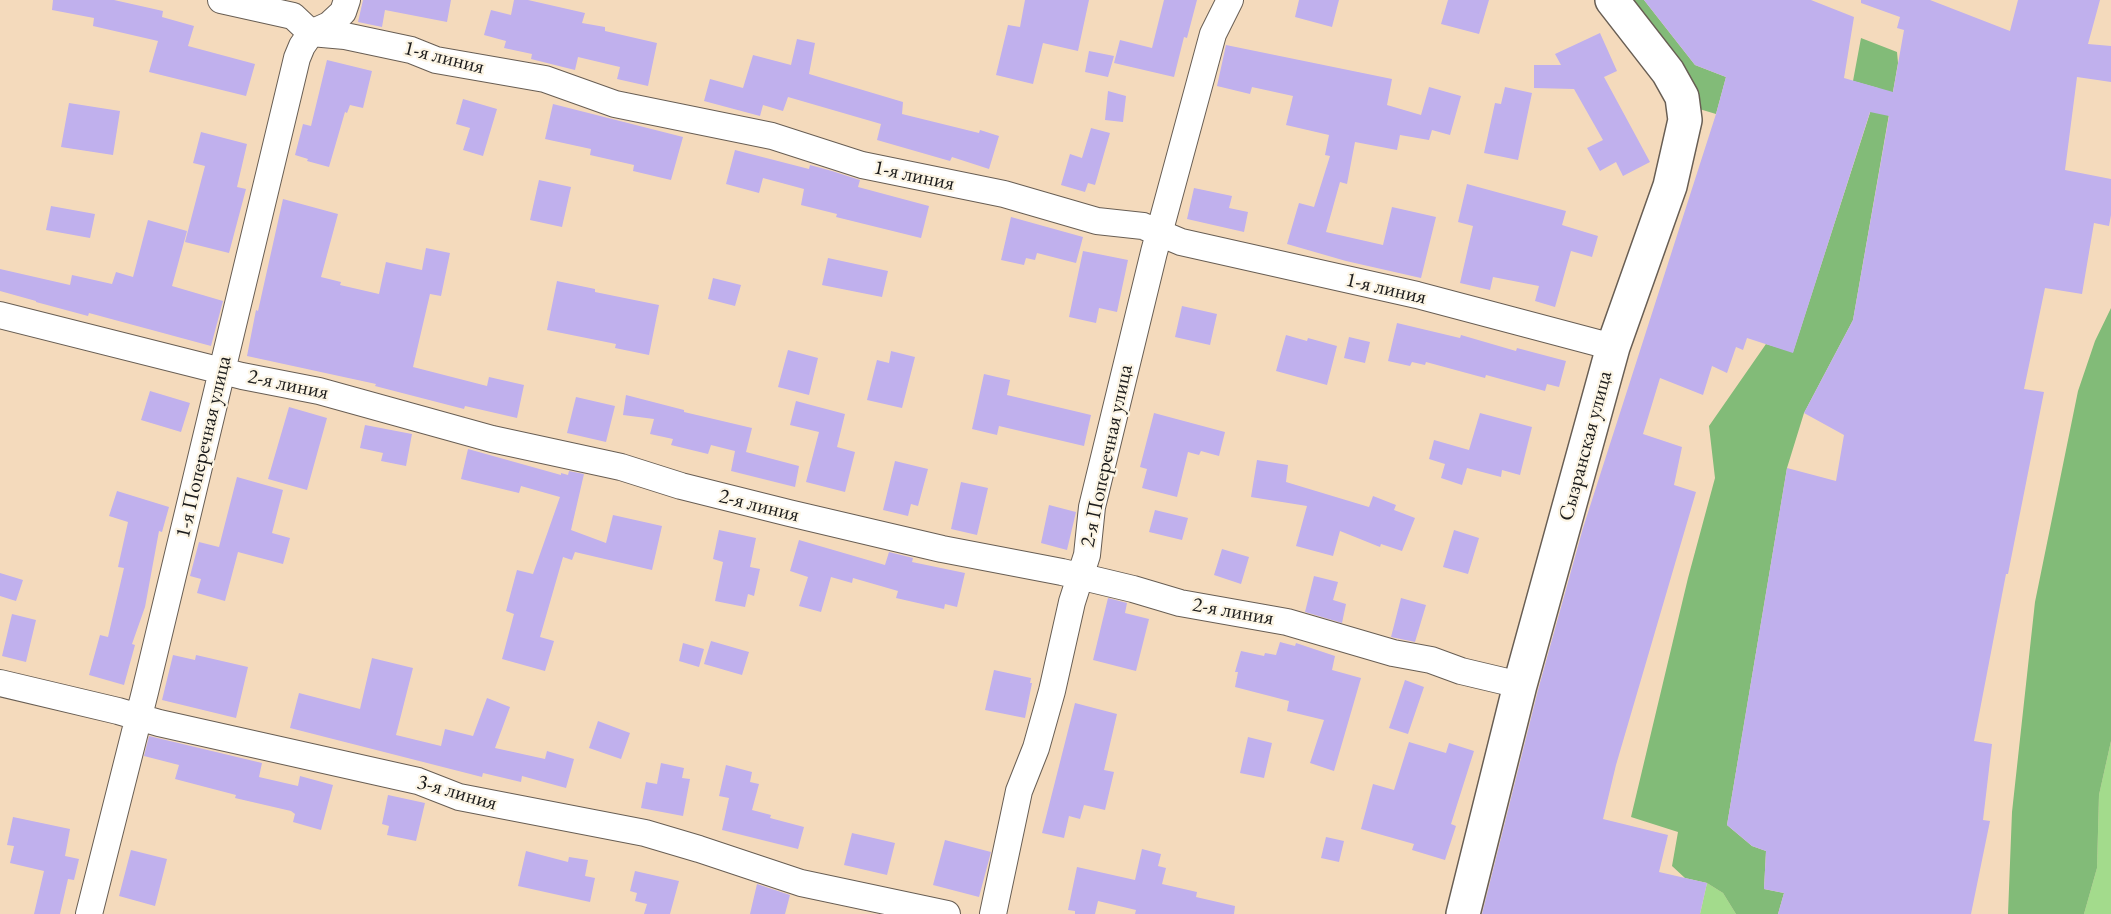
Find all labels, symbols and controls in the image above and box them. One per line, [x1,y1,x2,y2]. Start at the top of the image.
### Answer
street label: 1-я линия [401,36,487,80]
street label: 1-я линия [871,155,957,197]
street label: 1-я линия [1343,267,1429,311]
street label: 1-я Поперечная улица [171,353,237,541]
street label: 2-я Поперечная улица [1075,362,1139,550]
street label: 2-я линия [245,364,331,406]
street label: Сызранская улица [1554,368,1618,524]
street label: 2-я линия [716,484,802,528]
street label: 2-я линия [1190,592,1276,632]
street label: 3-я линия [414,770,500,816]

